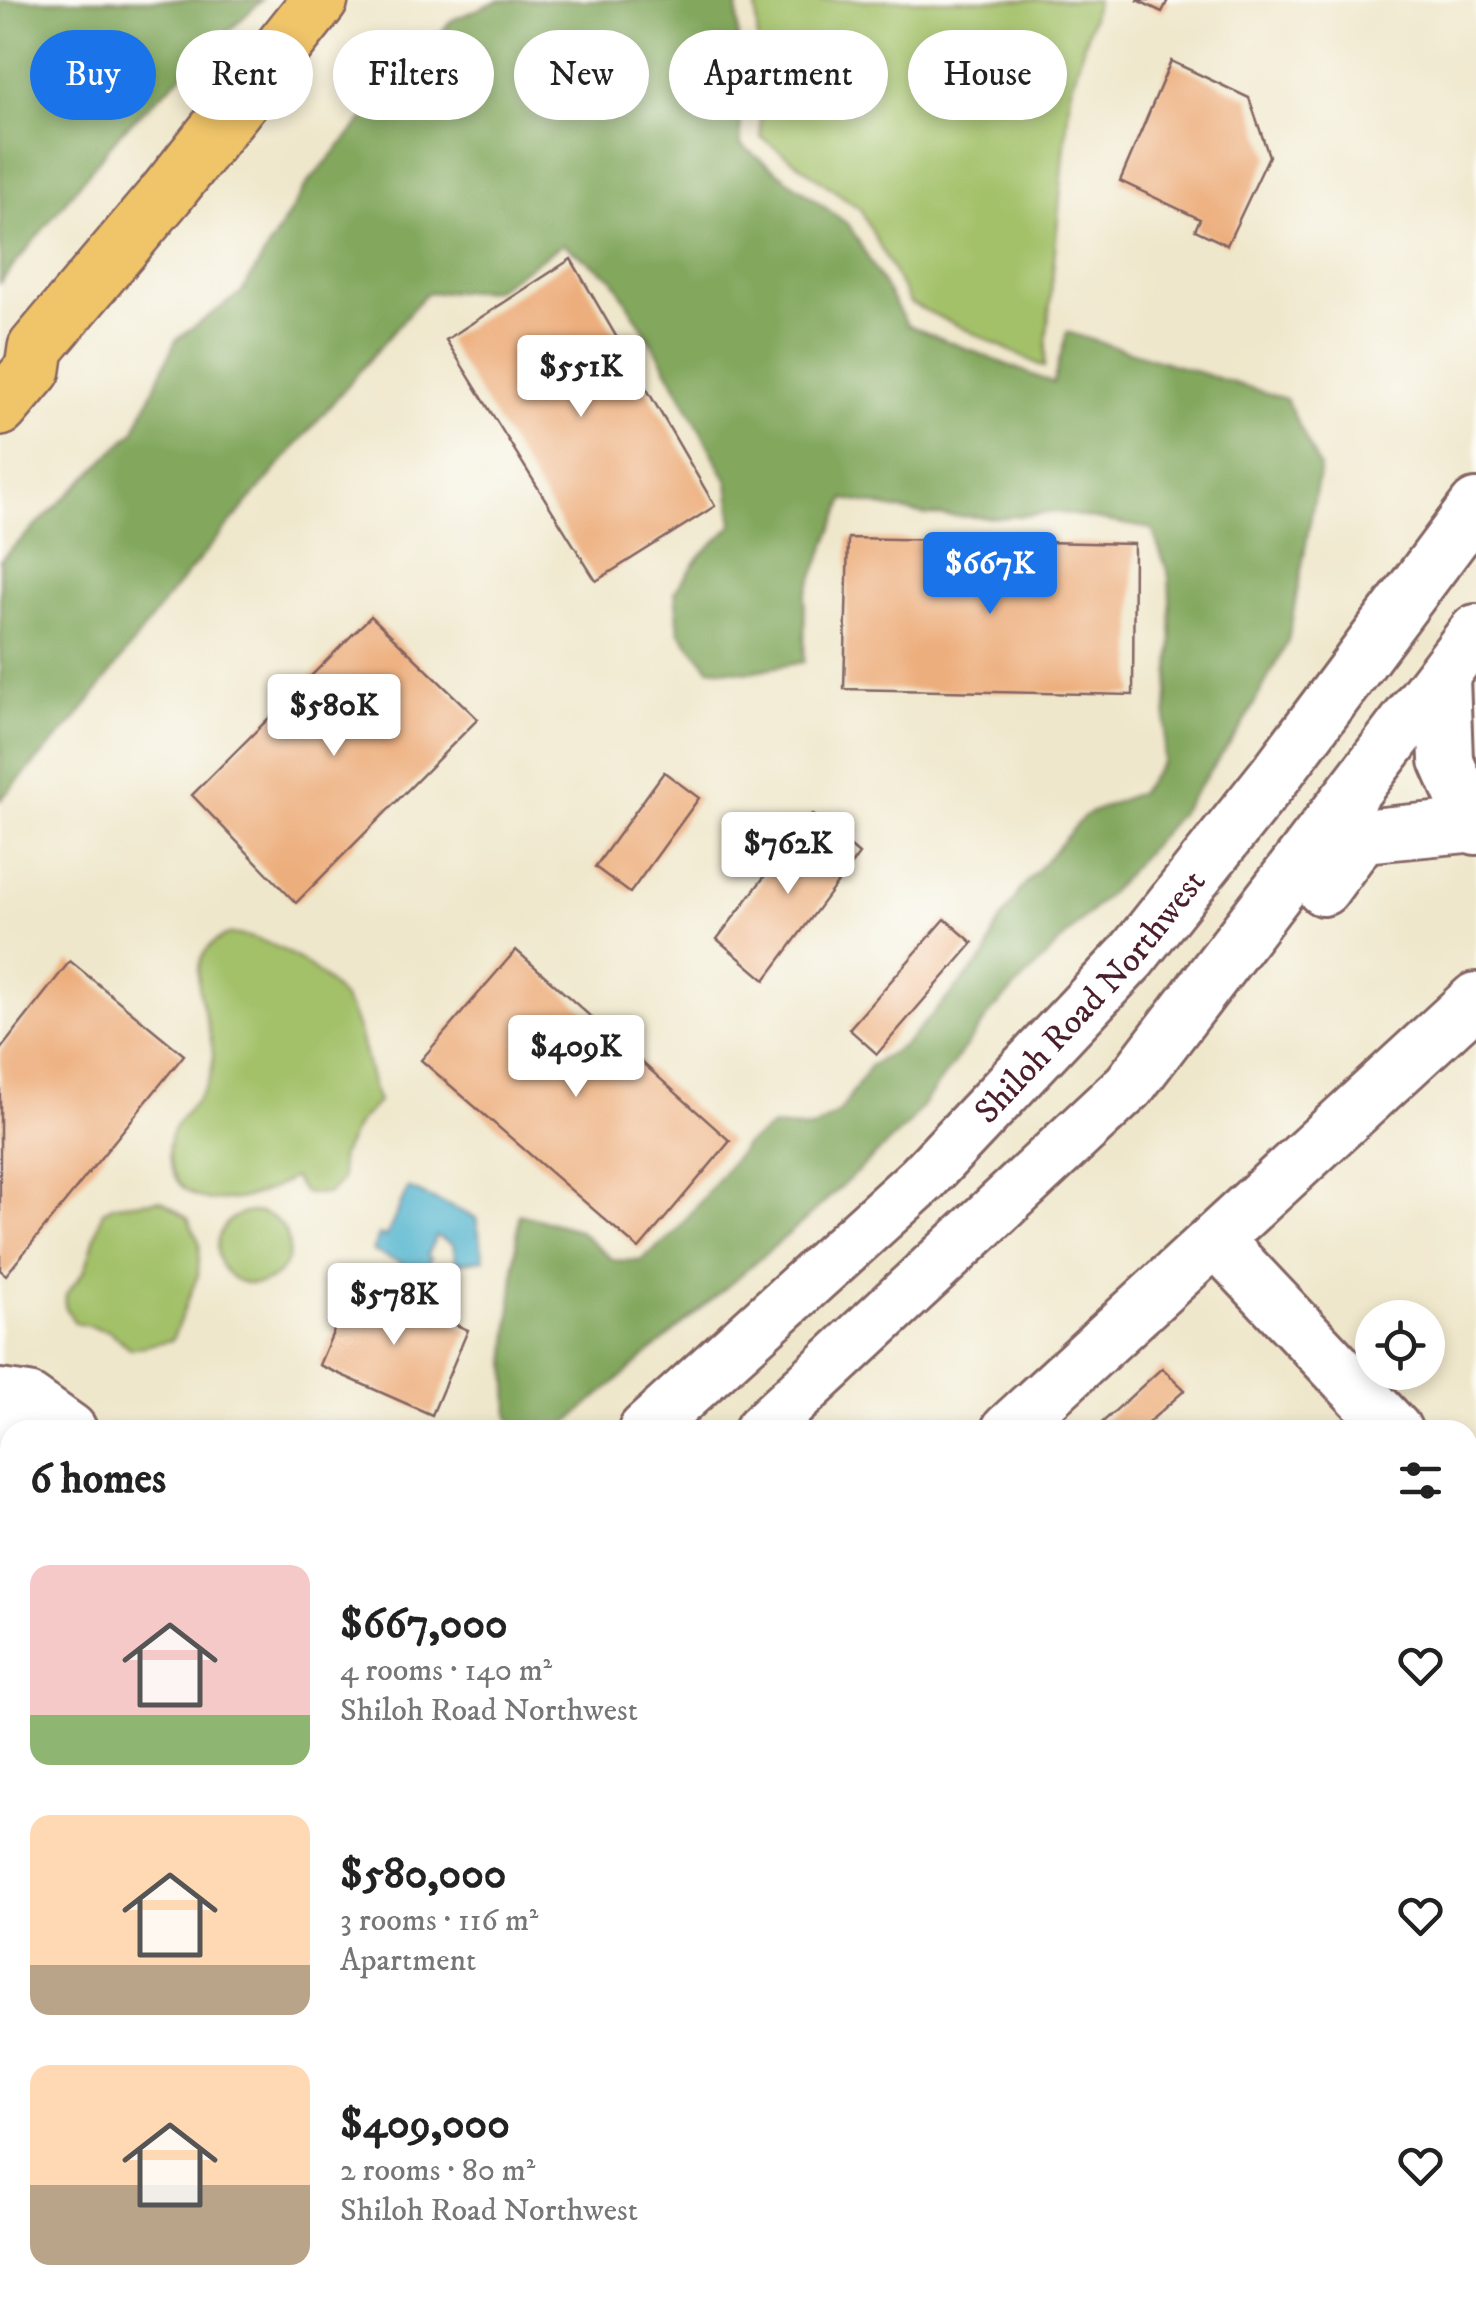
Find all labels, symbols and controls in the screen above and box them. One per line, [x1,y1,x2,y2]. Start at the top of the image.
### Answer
chip: Buy [30,30,156,120]
chip: Rent [176,30,313,120]
chip: Filters [333,30,494,120]
chip: New [514,30,649,120]
chip: Apartment [669,30,888,120]
chip: House [908,30,1067,120]
pin: $551K [511,335,651,420]
text: $551K [539,347,623,387]
pin: $667K [920,532,1060,617]
text: $667K [945,544,1035,584]
pin: $580K [264,674,404,759]
text: $580K [290,686,378,726]
pin: $762K [718,812,858,897]
text: $762K [743,824,833,864]
street label: Shiloh Road Northwest [966,861,1216,1133]
pin: $409K [506,1015,646,1100]
text: $409K [530,1027,622,1067]
pin: $578K [324,1263,464,1348]
text: $578K [350,1275,438,1315]
map controls [1355,1300,1445,1390]
button: locate [1355,1300,1445,1390]
icon: filters [1393,1453,1448,1508]
text: 6 homes [30,1454,166,1506]
text: $667,000 [340,1599,508,1651]
icon: home [110,1605,230,1725]
icon: heart [1393,1638,1448,1693]
text: 4 rooms · 140 m² [340,1651,552,1691]
text: Shiloh Road Northwest [340,1691,638,1731]
text: $580,000 [340,1849,506,1901]
icon: home [110,1855,230,1975]
icon: heart [1393,1888,1448,1943]
text: 3 rooms · 116 m² [340,1901,538,1941]
text: Apartment [340,1941,476,1981]
text: $409,000 [340,2099,510,2151]
icon: home [110,2105,230,2225]
icon: heart [1393,2138,1448,2193]
text: 2 rooms · 80 m² [340,2151,535,2191]
text: Shiloh Road Northwest [340,2191,638,2231]

